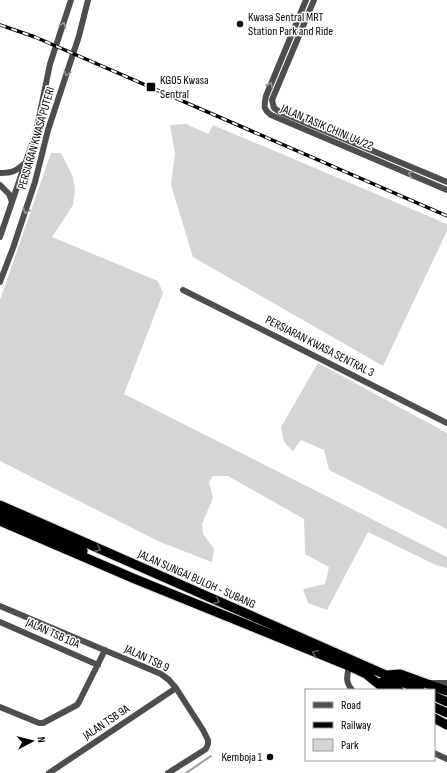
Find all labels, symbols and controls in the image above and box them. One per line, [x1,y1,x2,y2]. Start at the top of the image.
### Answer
place label: Kwasa Sentral MRT Station Park and Ride [248,10,333,39]
marker: Kwasa Sentral MRT Station Park and Ride [235,19,245,29]
one-way arrow [58,22,66,29]
one-way arrow [63,69,72,76]
place label: KG05 Kwasa Sentral [160,73,209,102]
marker: KG05 Kwasa Sentral [145,81,157,93]
one-way arrow [265,82,273,90]
street label: PERSIARAN KWASA PUTERI [15,85,58,191]
street label: JALAN TASIK CHINI U4/22 [277,101,375,154]
one-way arrow [408,171,415,179]
one-way arrow [22,207,30,214]
street label: PERSIARAN KWASA SENTRAL 3 [263,312,377,380]
one-way arrow [94,544,102,552]
street label: JALAN SUNGAI BULOH - SUBANG [135,546,258,612]
one-way arrow [214,597,221,605]
street label: JALAN TSB 10A [23,615,83,652]
street label: JALAN TSB 9 [121,641,172,675]
one-way arrow [312,649,319,657]
legend [305,689,435,761]
text: Road [341,698,361,713]
street label: JALAN TSB 9A [79,701,133,744]
text: Railway [341,718,372,733]
north arrow [12,721,52,761]
text: N [35,736,48,744]
text: Park [341,738,359,753]
place label: Kemboja 1 [221,750,263,765]
marker: Kemboja 1 [265,752,275,762]

